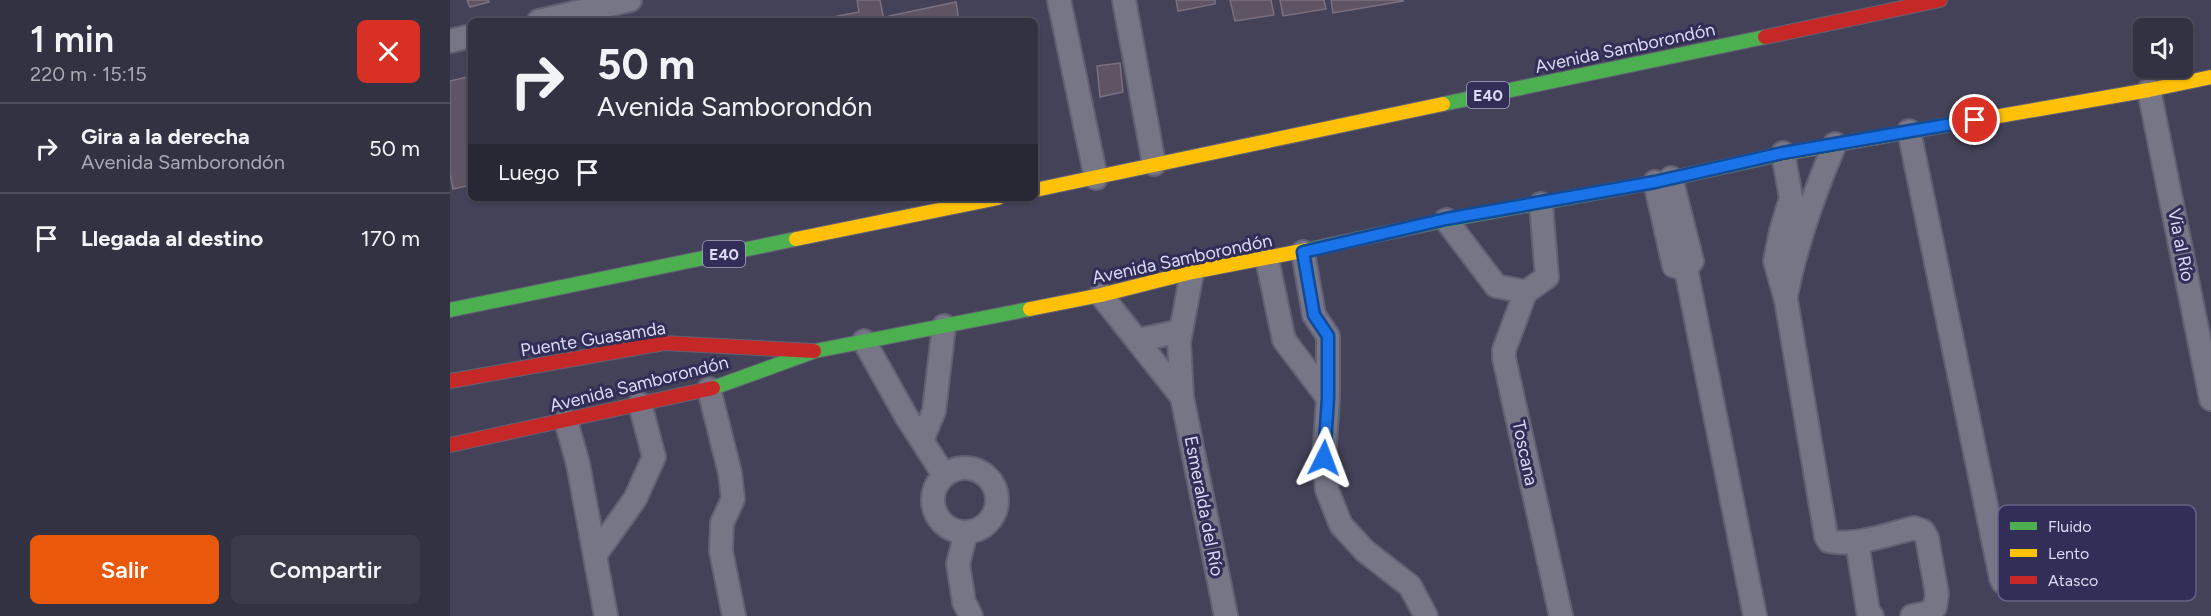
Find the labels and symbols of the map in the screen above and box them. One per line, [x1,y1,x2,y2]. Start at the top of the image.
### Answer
street label: Avenida Samborondón [1533,18,1717,78]
road number: E40 [1467,82,1509,108]
pin [1949,94,2000,145]
street label: Via al Río [2163,207,2199,283]
street label: Avenida Samborondón [1090,229,1274,289]
road number: E40 [703,241,745,267]
street label: Puente Guasamda [519,317,667,361]
street label: Avenida Samborondón [547,351,731,417]
street label: Toscana [1507,419,1543,487]
position arrow [1292,426,1356,490]
street label: Esmeralda del Río [1180,434,1228,578]
legend [1998,505,2196,601]
text: Fluido [2048,517,2092,536]
text: Lento [2048,544,2089,563]
text: Atasco [2048,571,2098,590]

